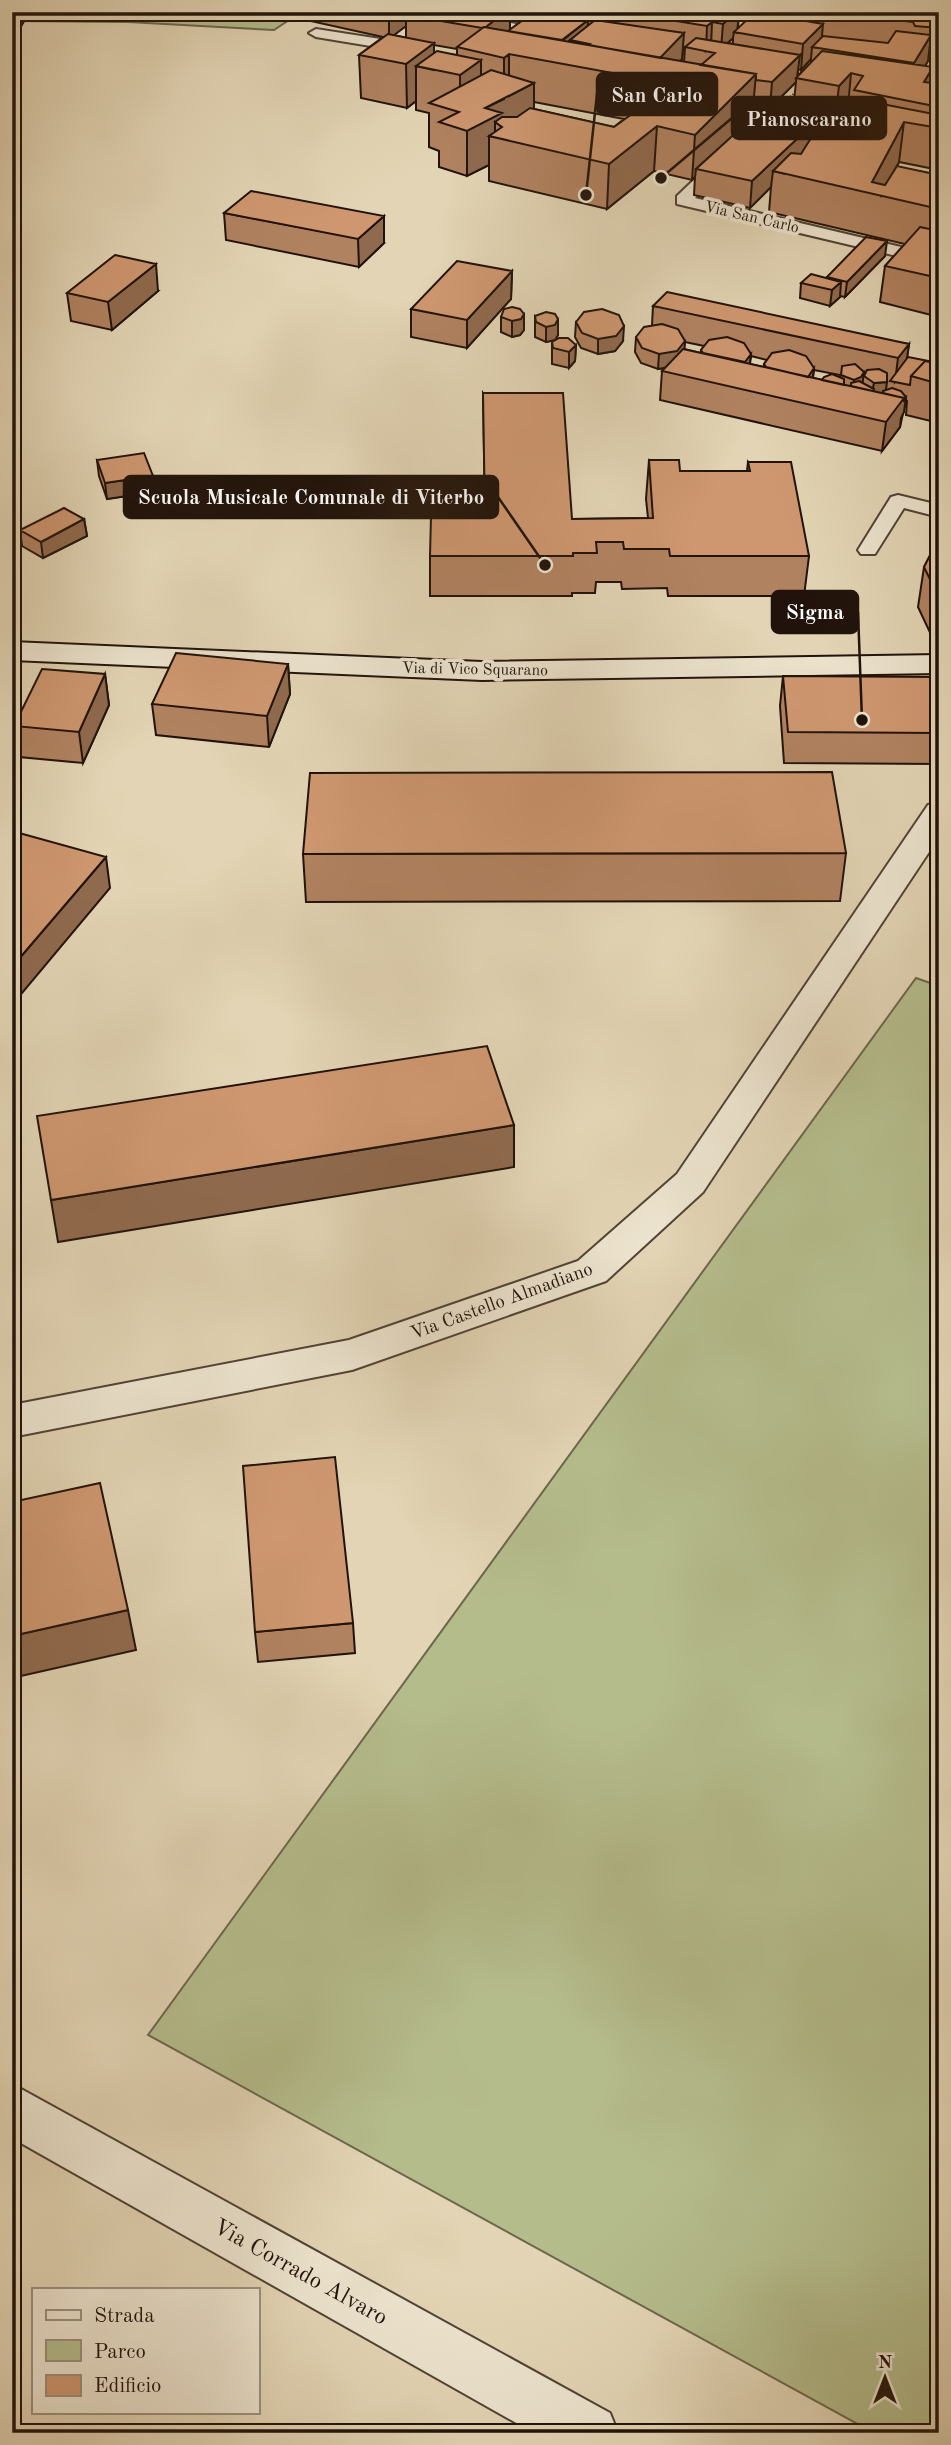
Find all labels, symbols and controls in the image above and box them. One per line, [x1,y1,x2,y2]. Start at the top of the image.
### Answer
callout: San Carlo [597,73,717,115]
text: San Carlo [611,86,703,107]
callout: Pianoscarano [732,97,886,139]
text: Pianoscarano [746,110,872,131]
street label: Via San Carlo [703,199,801,237]
callout: Scuola Musicale Comunale di Viterbo [124,476,498,518]
text: Scuola Musicale Comunale di Viterbo [138,488,484,509]
callout: Sigma [772,591,858,633]
text: Sigma [786,603,844,624]
street label: Via di Vico Squarano [402,661,548,679]
street label: Via Castello Almadiano [408,1260,596,1344]
street label: Via Corrado Alvaro [209,2215,391,2330]
legend [32,2288,259,2414]
text: Strada [94,2306,155,2327]
text: Parco [94,2342,146,2363]
north arrow [850,2344,920,2414]
text: N [878,2354,893,2373]
text: Edificio [94,2376,162,2397]

